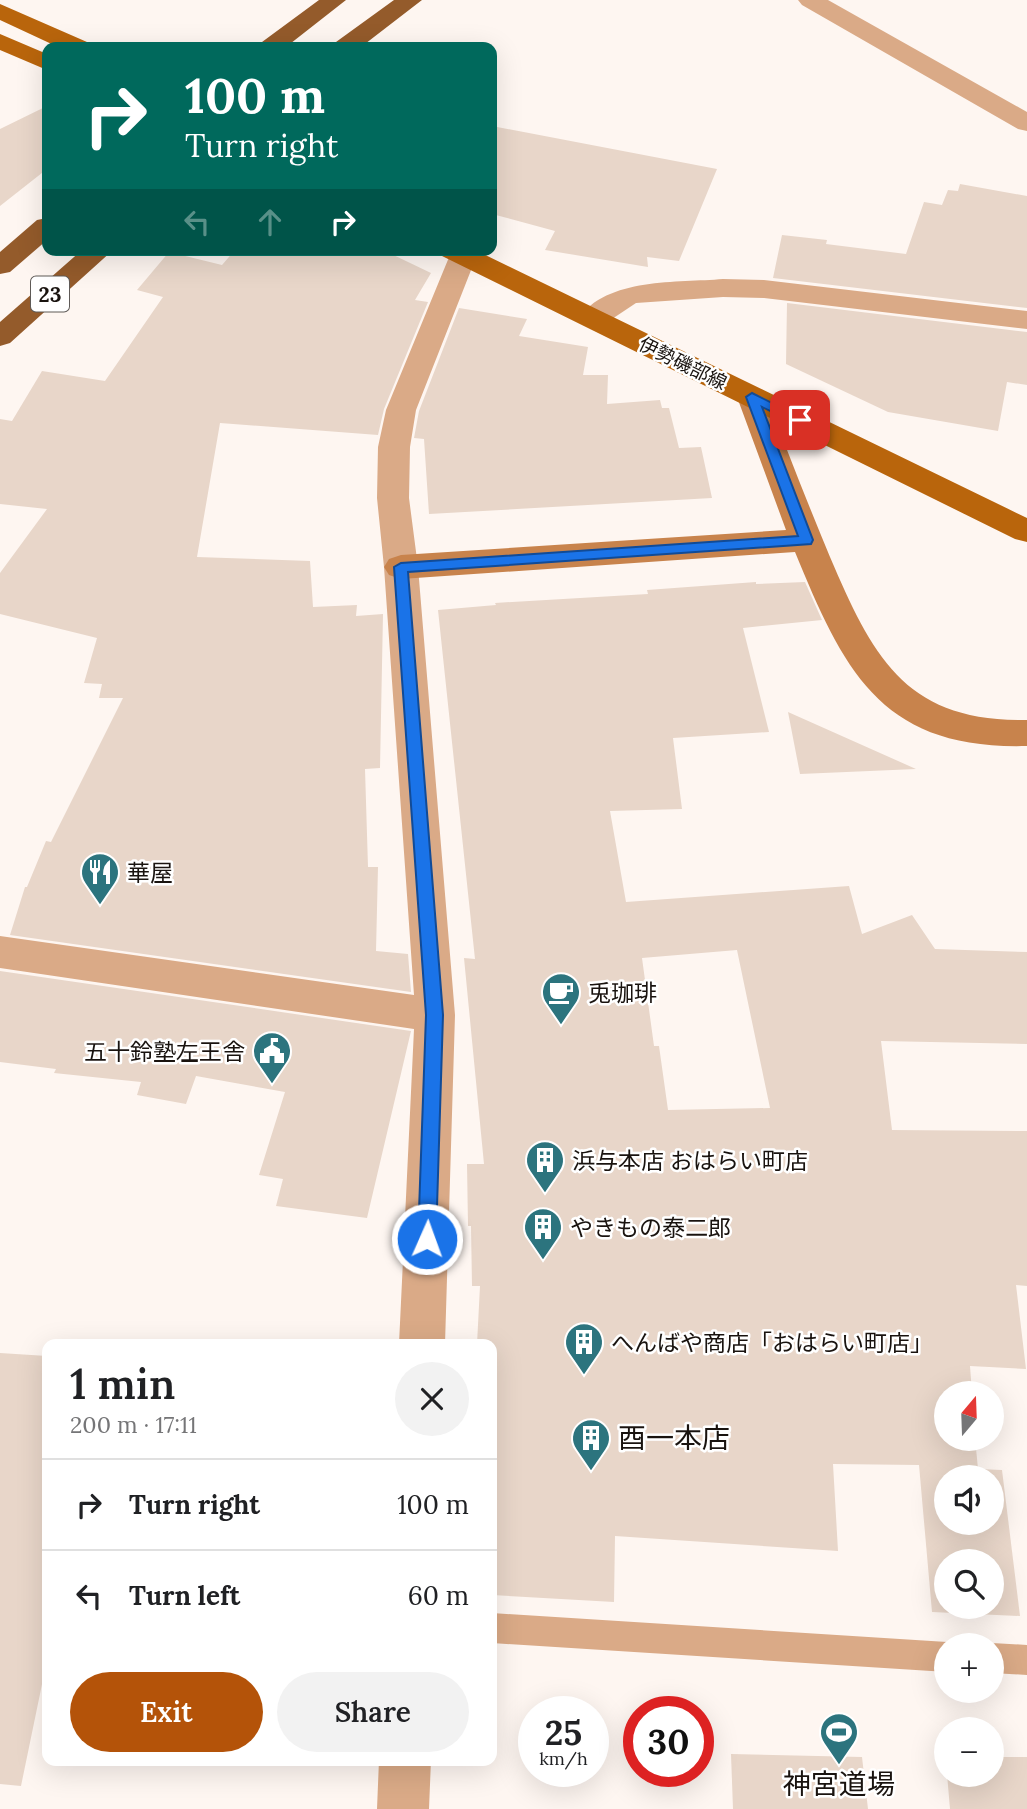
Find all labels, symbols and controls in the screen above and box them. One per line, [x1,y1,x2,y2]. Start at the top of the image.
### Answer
text: 100 m [185,64,325,126]
icon: right [70,70,161,161]
text: Turn right [185,125,338,166]
icon: left [178,203,216,241]
icon: ahead [251,203,289,241]
icon: right [324,203,362,241]
road number: 23 [31,276,69,312]
street label: 伊勢磯部線 [635,331,731,395]
pin [770,390,830,450]
icon: arrive [781,401,819,439]
restaurant icon: 華屋 [79,851,121,906]
place label: 華屋 [127,858,173,887]
cafe icon: 兎珈琲 [540,971,582,1026]
place label: 兎珈琲 [588,978,657,1007]
public building icon: 五十鈴塾左王舎 [251,1030,293,1085]
place label: 五十鈴塾左王舎 [84,1037,245,1066]
building icon: 浜与本店 おはらい町店 [524,1139,566,1194]
place label: 浜与本店 おはらい町店 [572,1146,808,1175]
position arrow [390,1202,464,1276]
building icon: やきもの泰二郎 [522,1206,564,1261]
place label: やきもの泰二郎 [570,1213,731,1242]
building icon: へんばや商店「おはらい町店」 [563,1321,605,1376]
place label: へんばや商店「おはらい町店」 [611,1328,933,1357]
text: 1 min [70,1357,175,1411]
button: close [395,1362,469,1436]
north arrow [934,1381,1004,1451]
map controls [934,1381,1004,1787]
text: 200 m · 17:11 [70,1410,197,1439]
building icon: 酉一本店 [570,1417,612,1472]
place label: 酉一本店 [618,1420,730,1456]
button: sound [934,1465,1004,1535]
icon: right [70,1486,108,1524]
text: Turn right [129,1488,260,1521]
text: 100 m [397,1488,469,1521]
button: search [934,1549,1004,1619]
icon: left [70,1577,108,1615]
text: Turn left [129,1579,240,1612]
text: 60 m [408,1579,469,1612]
button: + [934,1633,1004,1703]
button: Exit [70,1672,263,1752]
button: Share [277,1672,469,1752]
speed limit sign: 30 [623,1696,714,1787]
text: 25 [545,1710,582,1755]
sports icon: 神宮道場 [818,1711,860,1766]
button: − [934,1717,1004,1787]
text: km/h [539,1747,588,1770]
place label: 神宮道場 [783,1766,895,1802]

